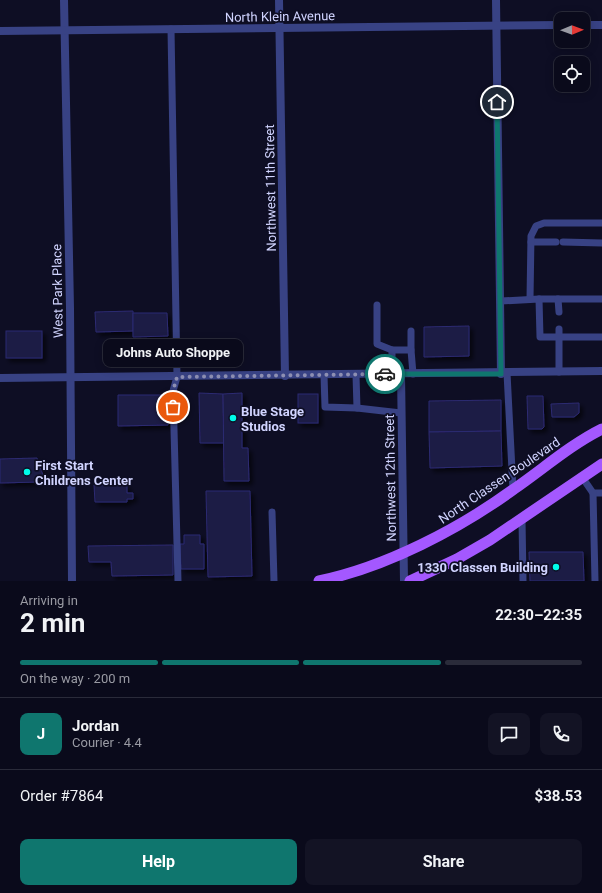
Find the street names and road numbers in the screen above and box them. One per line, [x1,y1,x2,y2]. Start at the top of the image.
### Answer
street label: North Klein Avenue [225,8,335,25]
street label: Northwest 11th Street [262,124,279,252]
street label: West Park Place [49,244,66,338]
street label: Northwest 12th Street [382,414,399,542]
street label: North Classen Boulevard [436,434,563,527]

